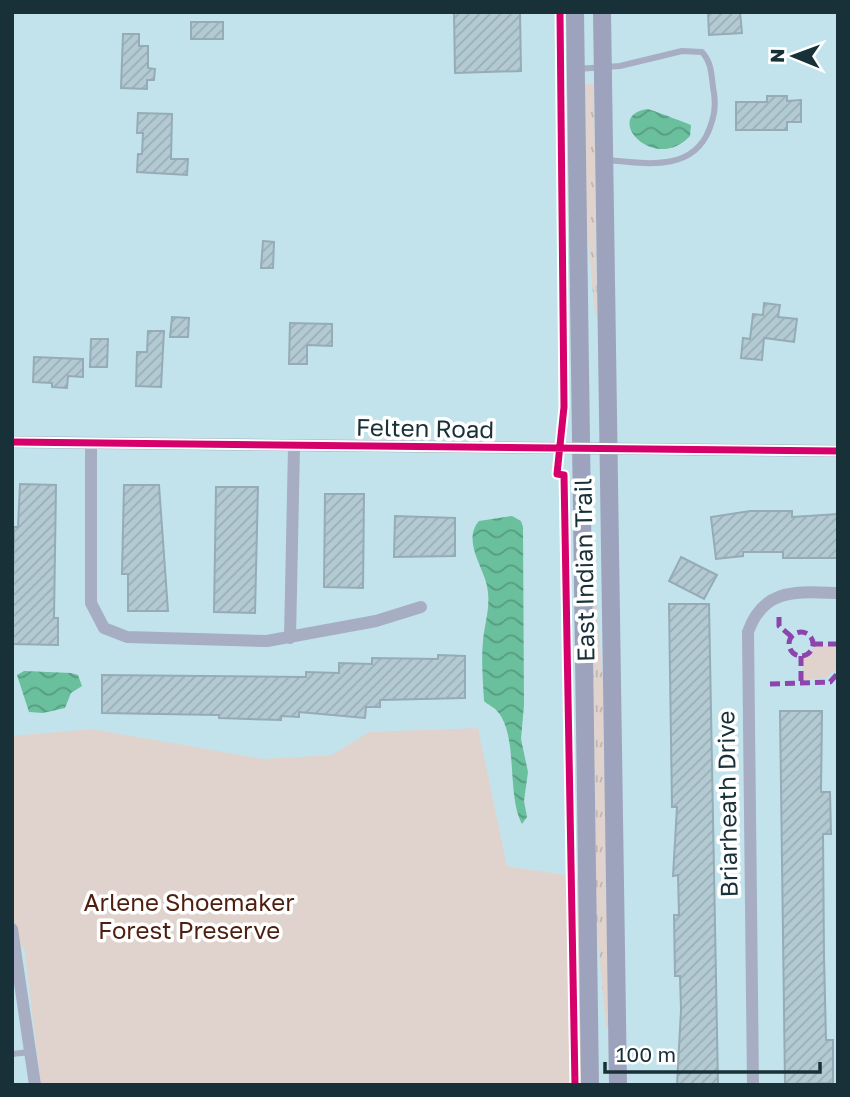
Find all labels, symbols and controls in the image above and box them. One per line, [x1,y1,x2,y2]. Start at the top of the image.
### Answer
north arrow [759,21,829,91]
text: N [765,48,788,63]
street label: Felten Road [356,412,494,443]
street label: East Indian Trail [567,478,600,662]
street label: Briarheath Drive [710,710,743,898]
park label: Arlene Shoemaker Forest Preserve [83,887,295,944]
scale bar [605,1030,820,1074]
text: 100 m [616,1041,676,1067]

